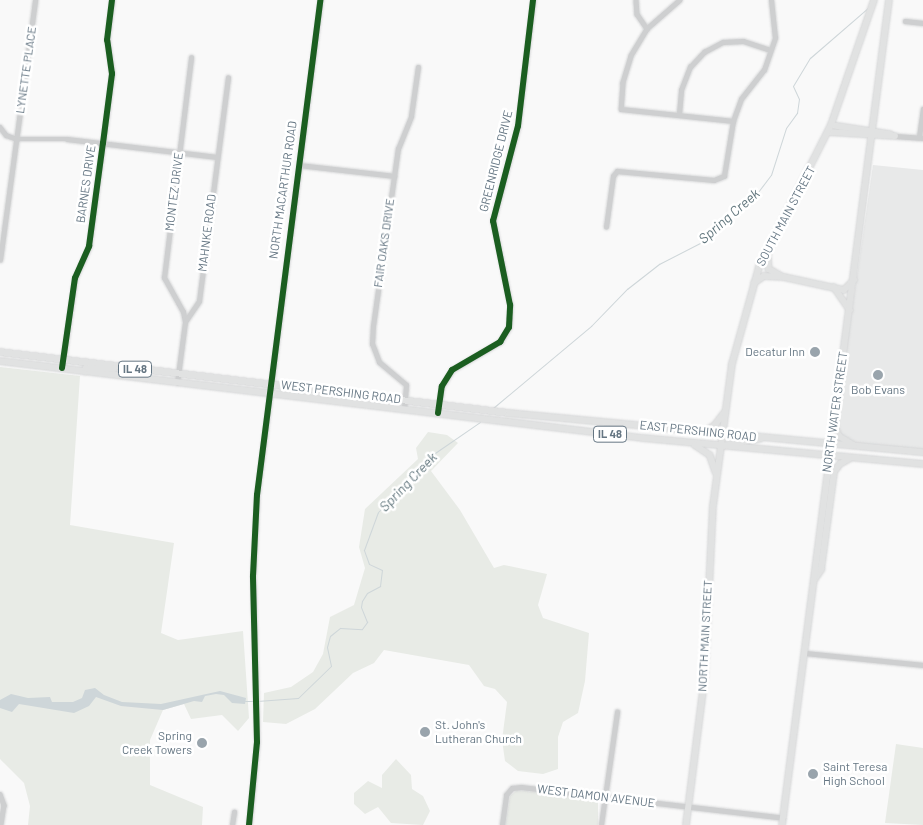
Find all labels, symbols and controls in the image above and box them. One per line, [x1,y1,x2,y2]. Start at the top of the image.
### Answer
street label: LYNETTE PLACE [13,26,39,114]
street label: GREENRIDGE DRIVE [476,109,516,213]
street label: NORTH MACARTHUR ROAD [266,120,300,260]
street label: BARNES DRIVE [73,144,99,224]
street label: MONTEZ DRIVE [162,152,186,232]
street label: SOUTH MAIN STREET [754,164,818,268]
water label: Spring Creek [695,185,763,247]
street label: MAHNKE ROAD [195,193,219,273]
street label: FAIR OAKS DRIVE [371,198,397,288]
place label: Decatur Inn [745,345,805,359]
marker: Decatur Inn [809,346,821,358]
street label: NORTH WATER STREET [819,351,851,473]
road number: IL 48 [118,360,152,378]
marker: Bob Evans [872,369,884,381]
street label: WEST PERSHING ROAD [280,378,402,406]
place label: Bob Evans [851,383,905,397]
street label: EAST PERSHING ROAD [639,418,757,444]
road number: IL 48 [592,426,628,442]
water label: Spring Creek [376,449,440,515]
street label: NORTH MAIN STREET [695,580,715,692]
place label: St. John's Lutheran Church [435,718,522,746]
marker: St. John's Lutheran Church [419,726,431,738]
place label: Spring Creek Towers [122,729,192,757]
marker: Spring Creek Towers [196,737,208,749]
place label: Saint Teresa High School [823,760,887,788]
marker: Saint Teresa High School [807,768,819,780]
street label: WEST DAMON AVENUE [536,782,656,810]

